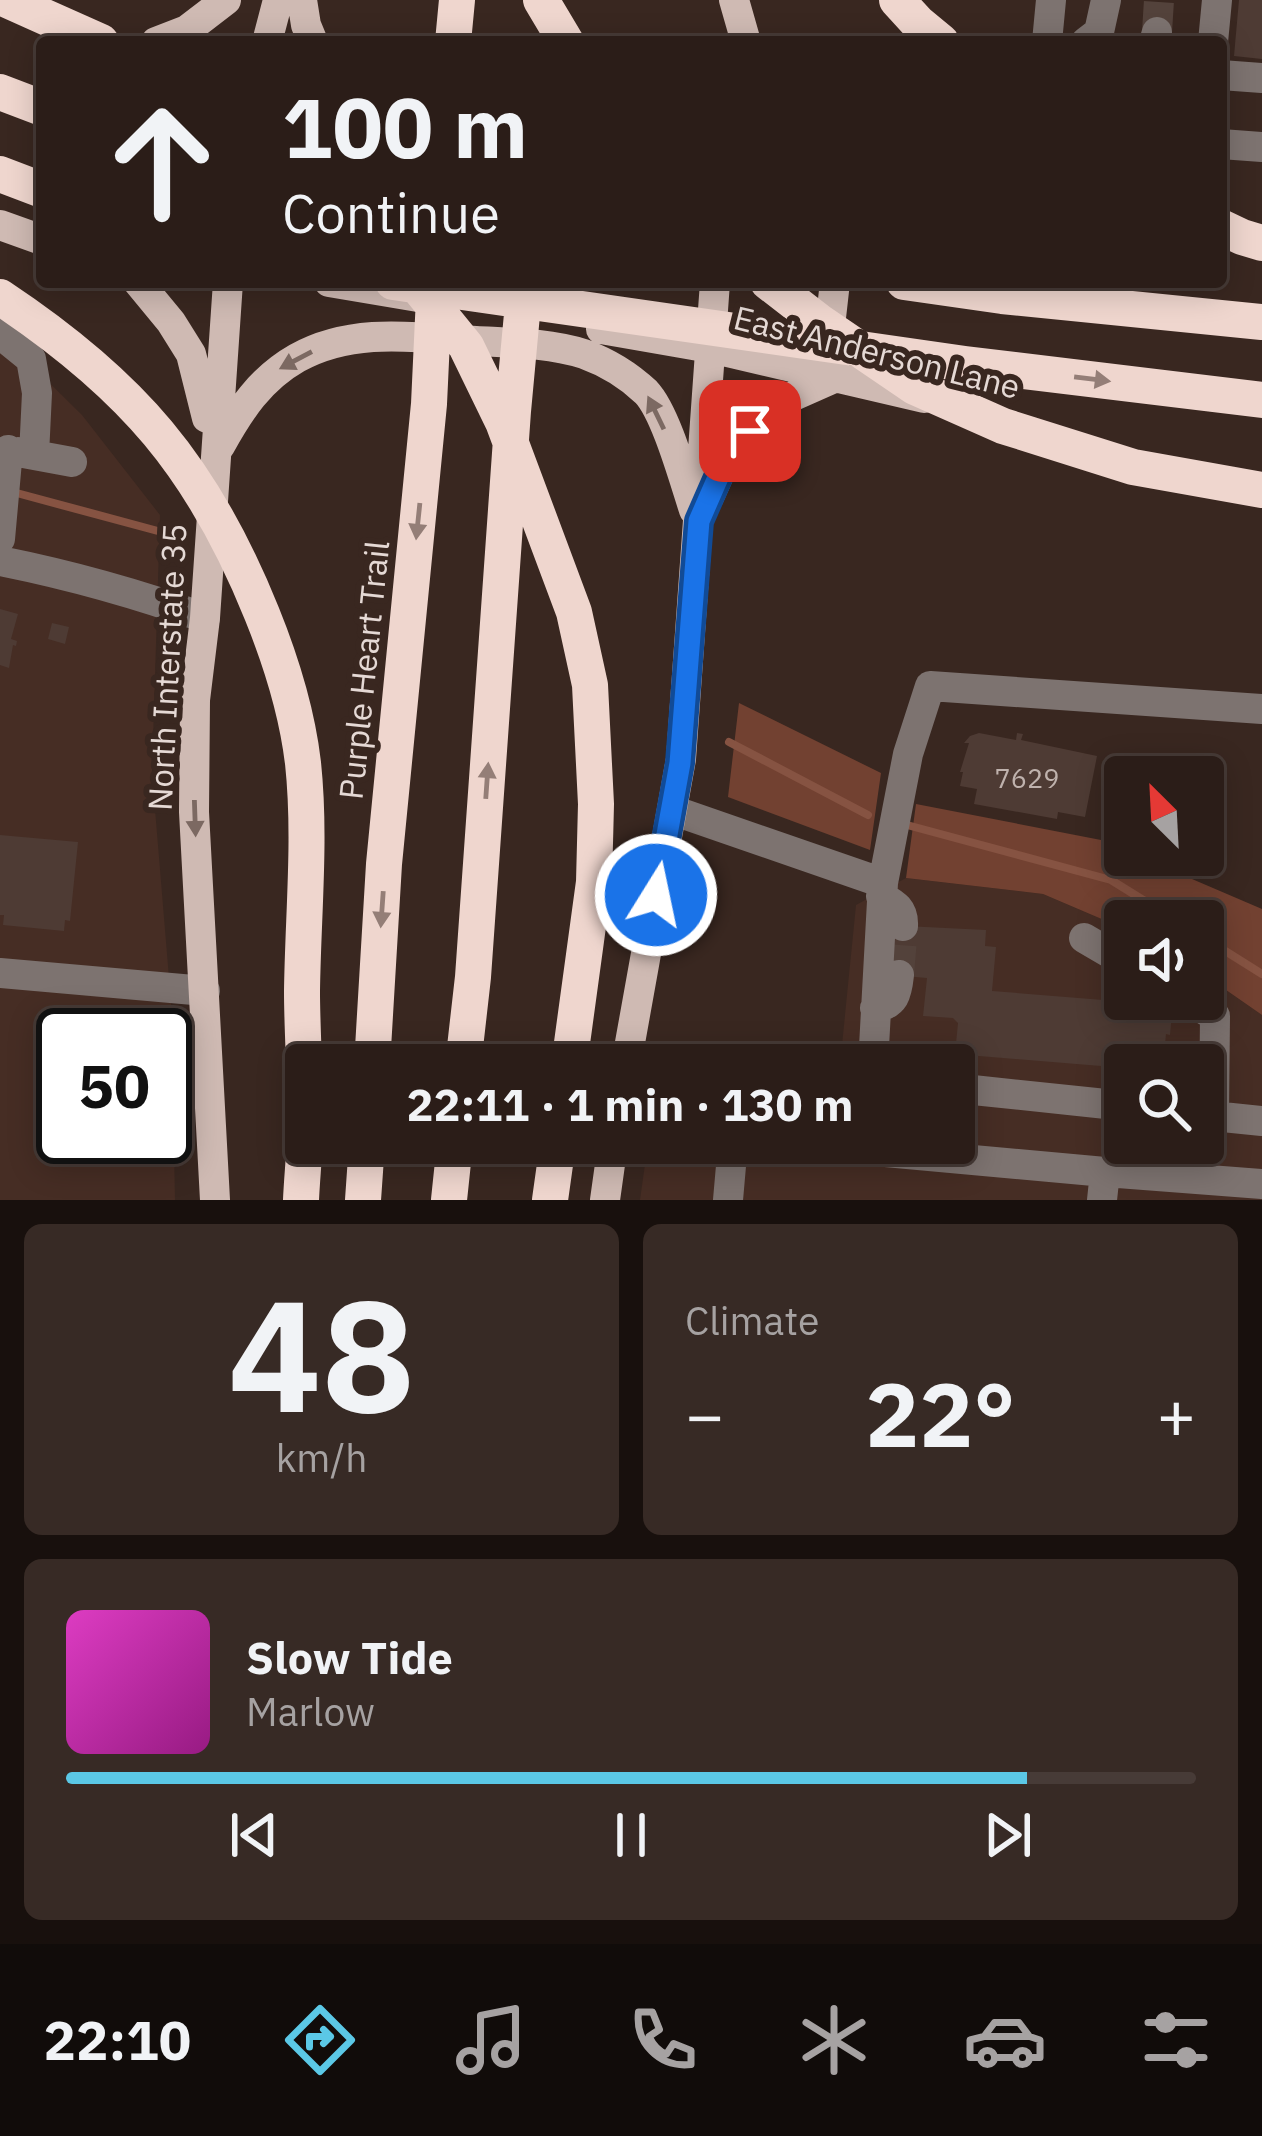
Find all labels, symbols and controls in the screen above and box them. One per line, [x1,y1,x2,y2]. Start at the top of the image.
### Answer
text: 100 m [282,72,528,181]
icon: ahead [84,84,240,240]
text: Continue [282,178,500,248]
street label: East Anderson Lane [730,295,1025,408]
one-way arrow [279,349,314,370]
one-way arrow [1073,370,1111,389]
pin [699,380,801,482]
one-way arrow [647,395,667,430]
icon: arrive [717,398,783,464]
one-way arrow [408,503,427,540]
street label: North Interstate 35 [137,522,196,812]
street label: Purple Heart Trail [329,539,398,801]
north arrow [1104,756,1224,876]
map controls [1104,756,1224,1164]
house number: 7629 [995,760,1059,795]
one-way arrow [477,762,496,799]
one-way arrow [186,800,205,838]
position arrow [593,832,719,958]
one-way arrow [372,891,391,928]
button: sound [1104,900,1224,1020]
speed limit sign: 50 [36,1008,192,1164]
button: search [1104,1044,1224,1164]
text: 22:11 · 1 min · 130 m [407,1075,853,1133]
text: 48 [228,1252,415,1455]
text: Climate [685,1295,819,1346]
text: 22° [865,1355,1016,1472]
text: − [685,1371,725,1457]
text: + [1156,1371,1196,1457]
text: km/h [276,1432,367,1483]
text: Slow Tide [246,1628,453,1686]
text: Marlow [246,1686,375,1737]
icon: previous [221,1802,287,1868]
icon: pause [598,1802,664,1868]
icon: next [975,1802,1041,1868]
icon: directions [278,1998,362,2082]
icon: music [449,1998,533,2082]
icon: phone [621,1998,705,2082]
icon: climate [792,1998,876,2082]
icon: car [963,1998,1047,2082]
icon: filters [1134,1998,1218,2082]
text: 22:10 [44,2005,191,2075]

